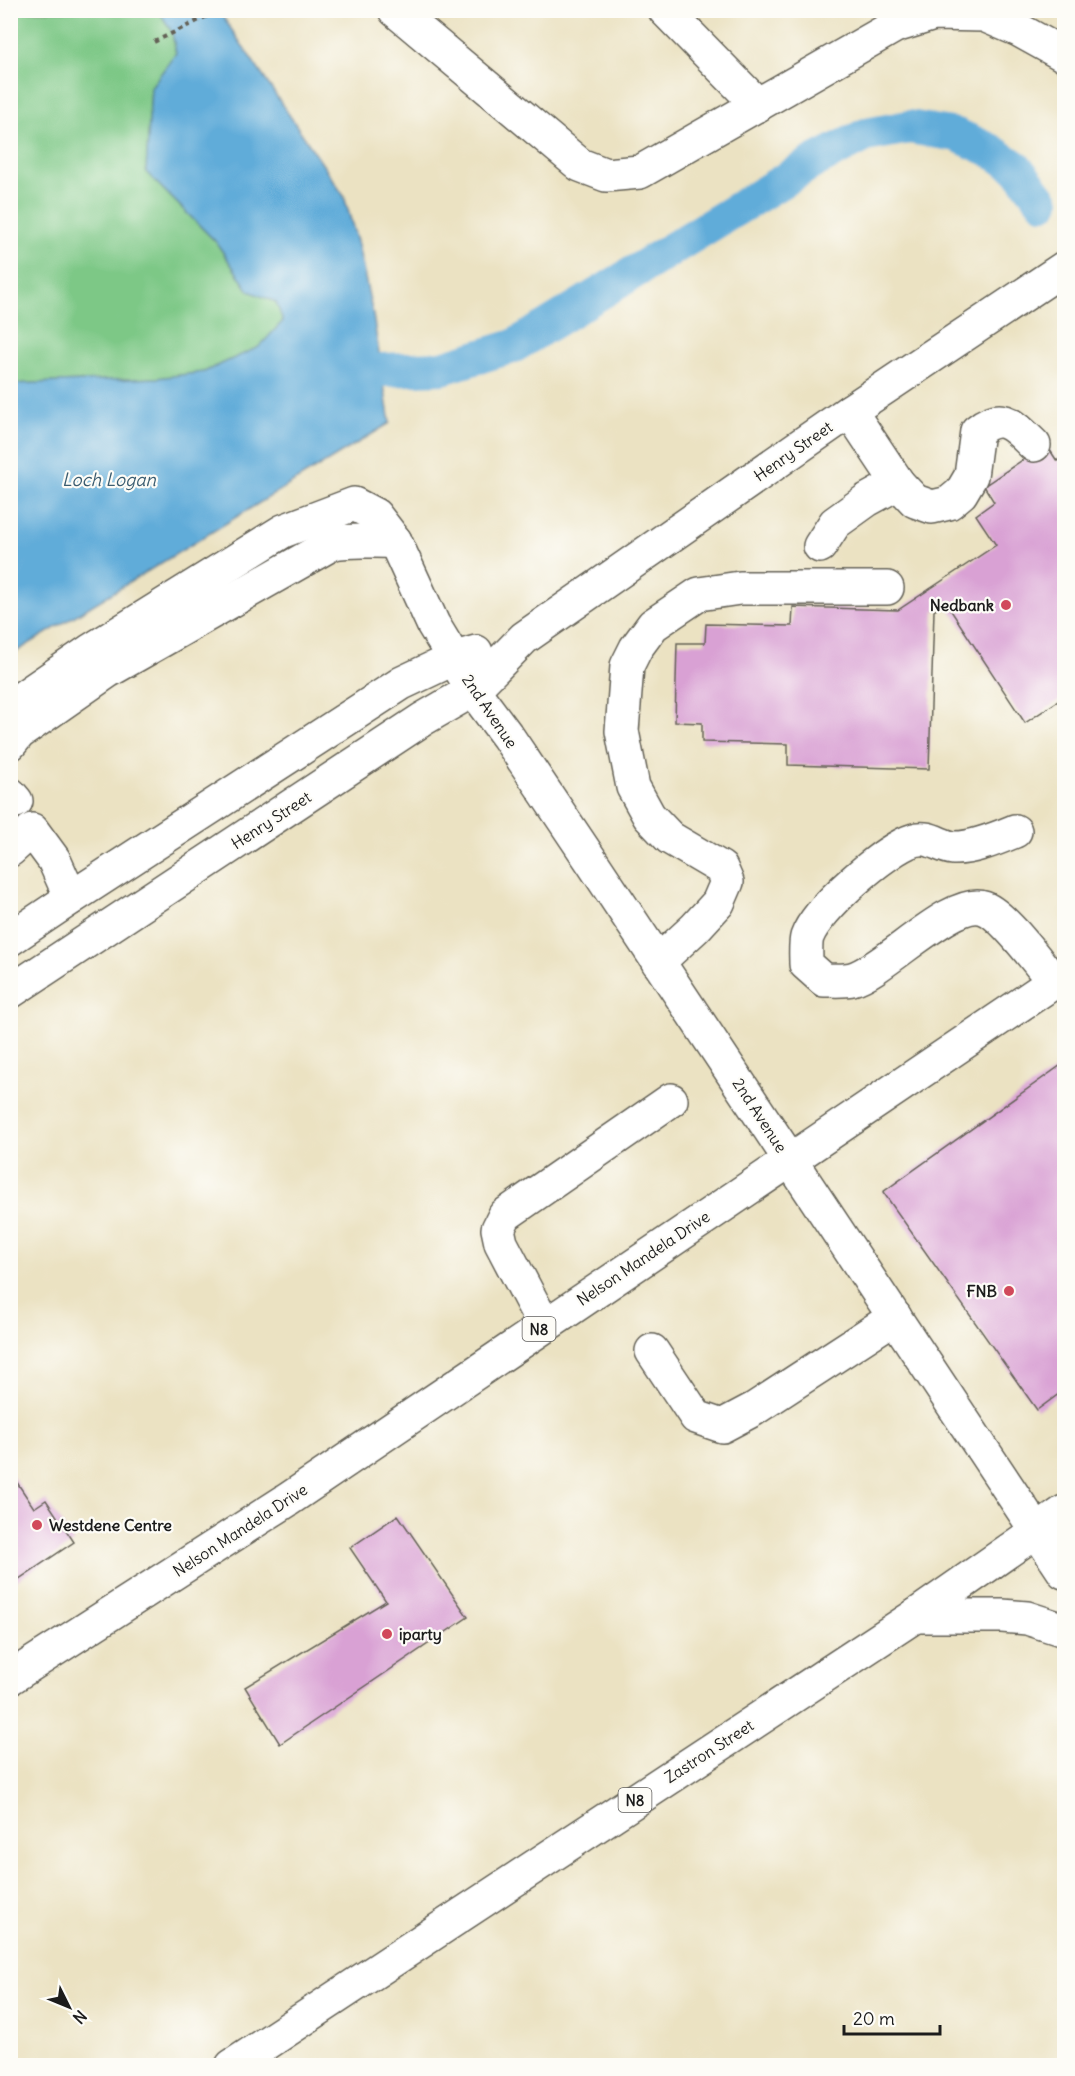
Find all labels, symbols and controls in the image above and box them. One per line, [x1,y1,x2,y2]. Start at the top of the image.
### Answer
street label: Henry Street [750,416,837,485]
water label: Loch Logan [62,468,157,491]
place label: Nedbank [930,595,994,615]
marker: Nedbank [999,598,1013,612]
street label: 2nd Avenue [458,670,522,752]
street label: Henry Street [227,786,315,853]
street label: 2nd Avenue [728,1074,792,1156]
street label: Nelson Mandela Drive [573,1206,713,1310]
place label: FNB [966,1281,998,1301]
marker: FNB [1002,1284,1016,1298]
road number: N8 [522,1317,556,1341]
street label: Nelson Mandela Drive [169,1479,311,1581]
place label: Westdene Centre [49,1515,172,1535]
marker: Westdene Centre [30,1518,44,1532]
place label: iparty [399,1624,442,1645]
marker: iparty [380,1627,394,1641]
street label: Zastron Street [661,1715,758,1787]
road number: N8 [618,1788,652,1812]
north arrow [39,1977,99,2037]
scale bar [844,1998,940,2036]
text: N [69,2006,91,2028]
text: 20 m [853,2007,895,2030]

